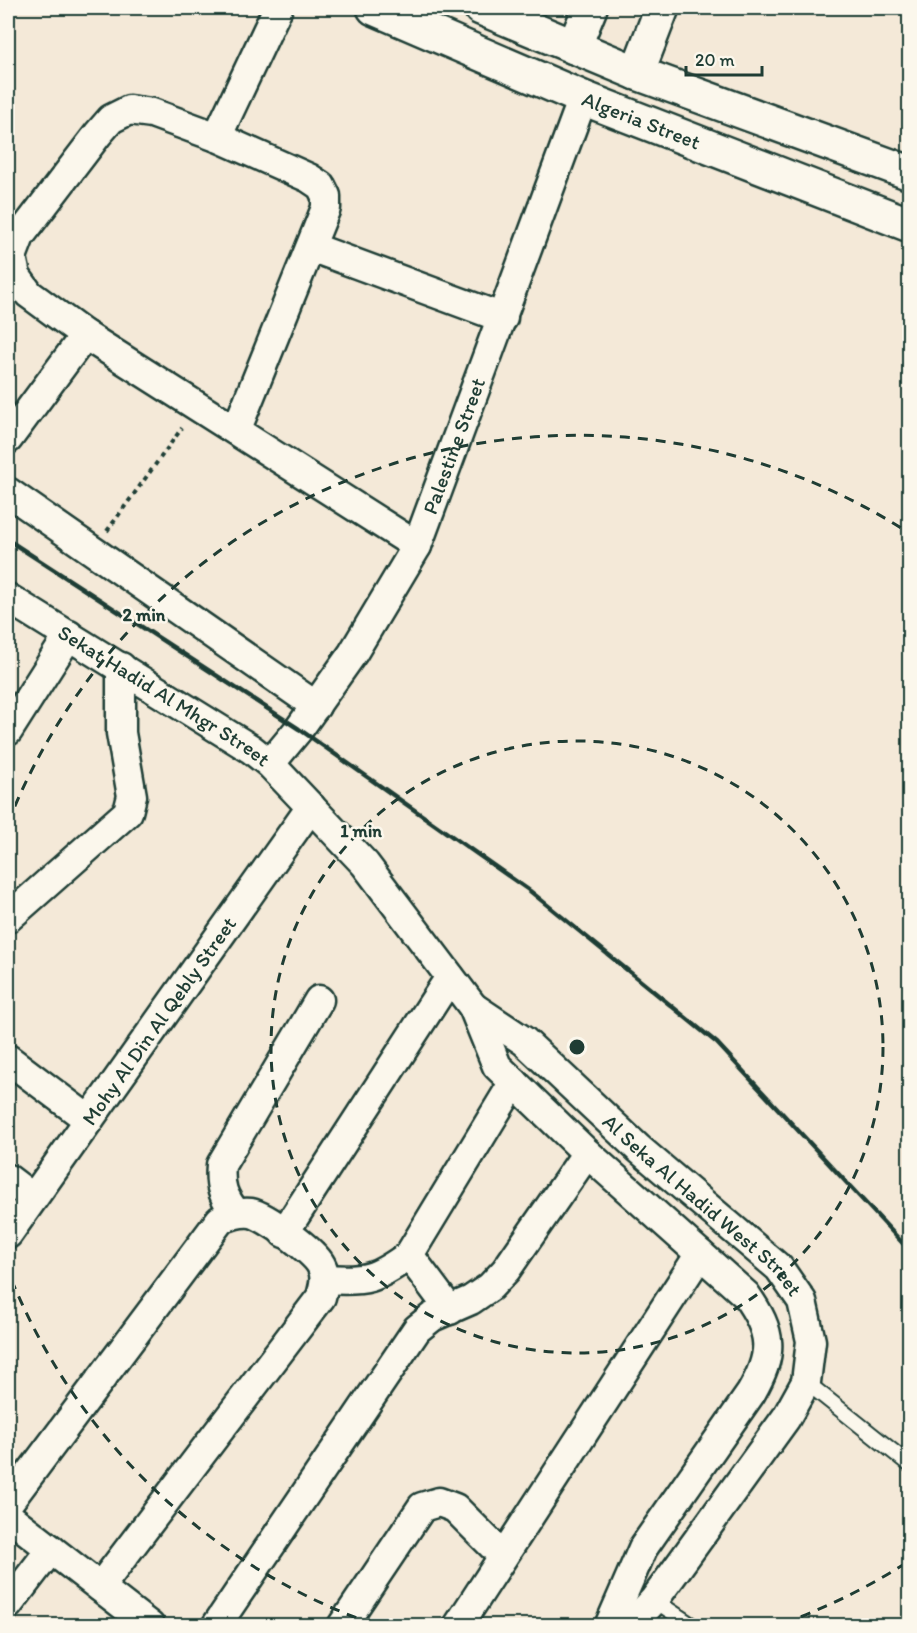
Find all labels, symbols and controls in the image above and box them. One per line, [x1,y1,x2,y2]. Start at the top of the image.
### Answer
scale bar [686,39,762,77]
text: 20 m [695,49,735,71]
street label: Algeria Street [579,86,704,154]
street label: Palestine Street [417,374,490,517]
text: 2 min [123,604,166,626]
street label: Sekat Hadid Al Mhgr Street [54,619,275,771]
text: 1 min [340,820,382,842]
street label: Mohy Al Din Al Qebly Street [76,912,241,1130]
centre of rings [567,1037,587,1057]
street label: Al Seka Al Hadid West Street [598,1109,808,1301]

